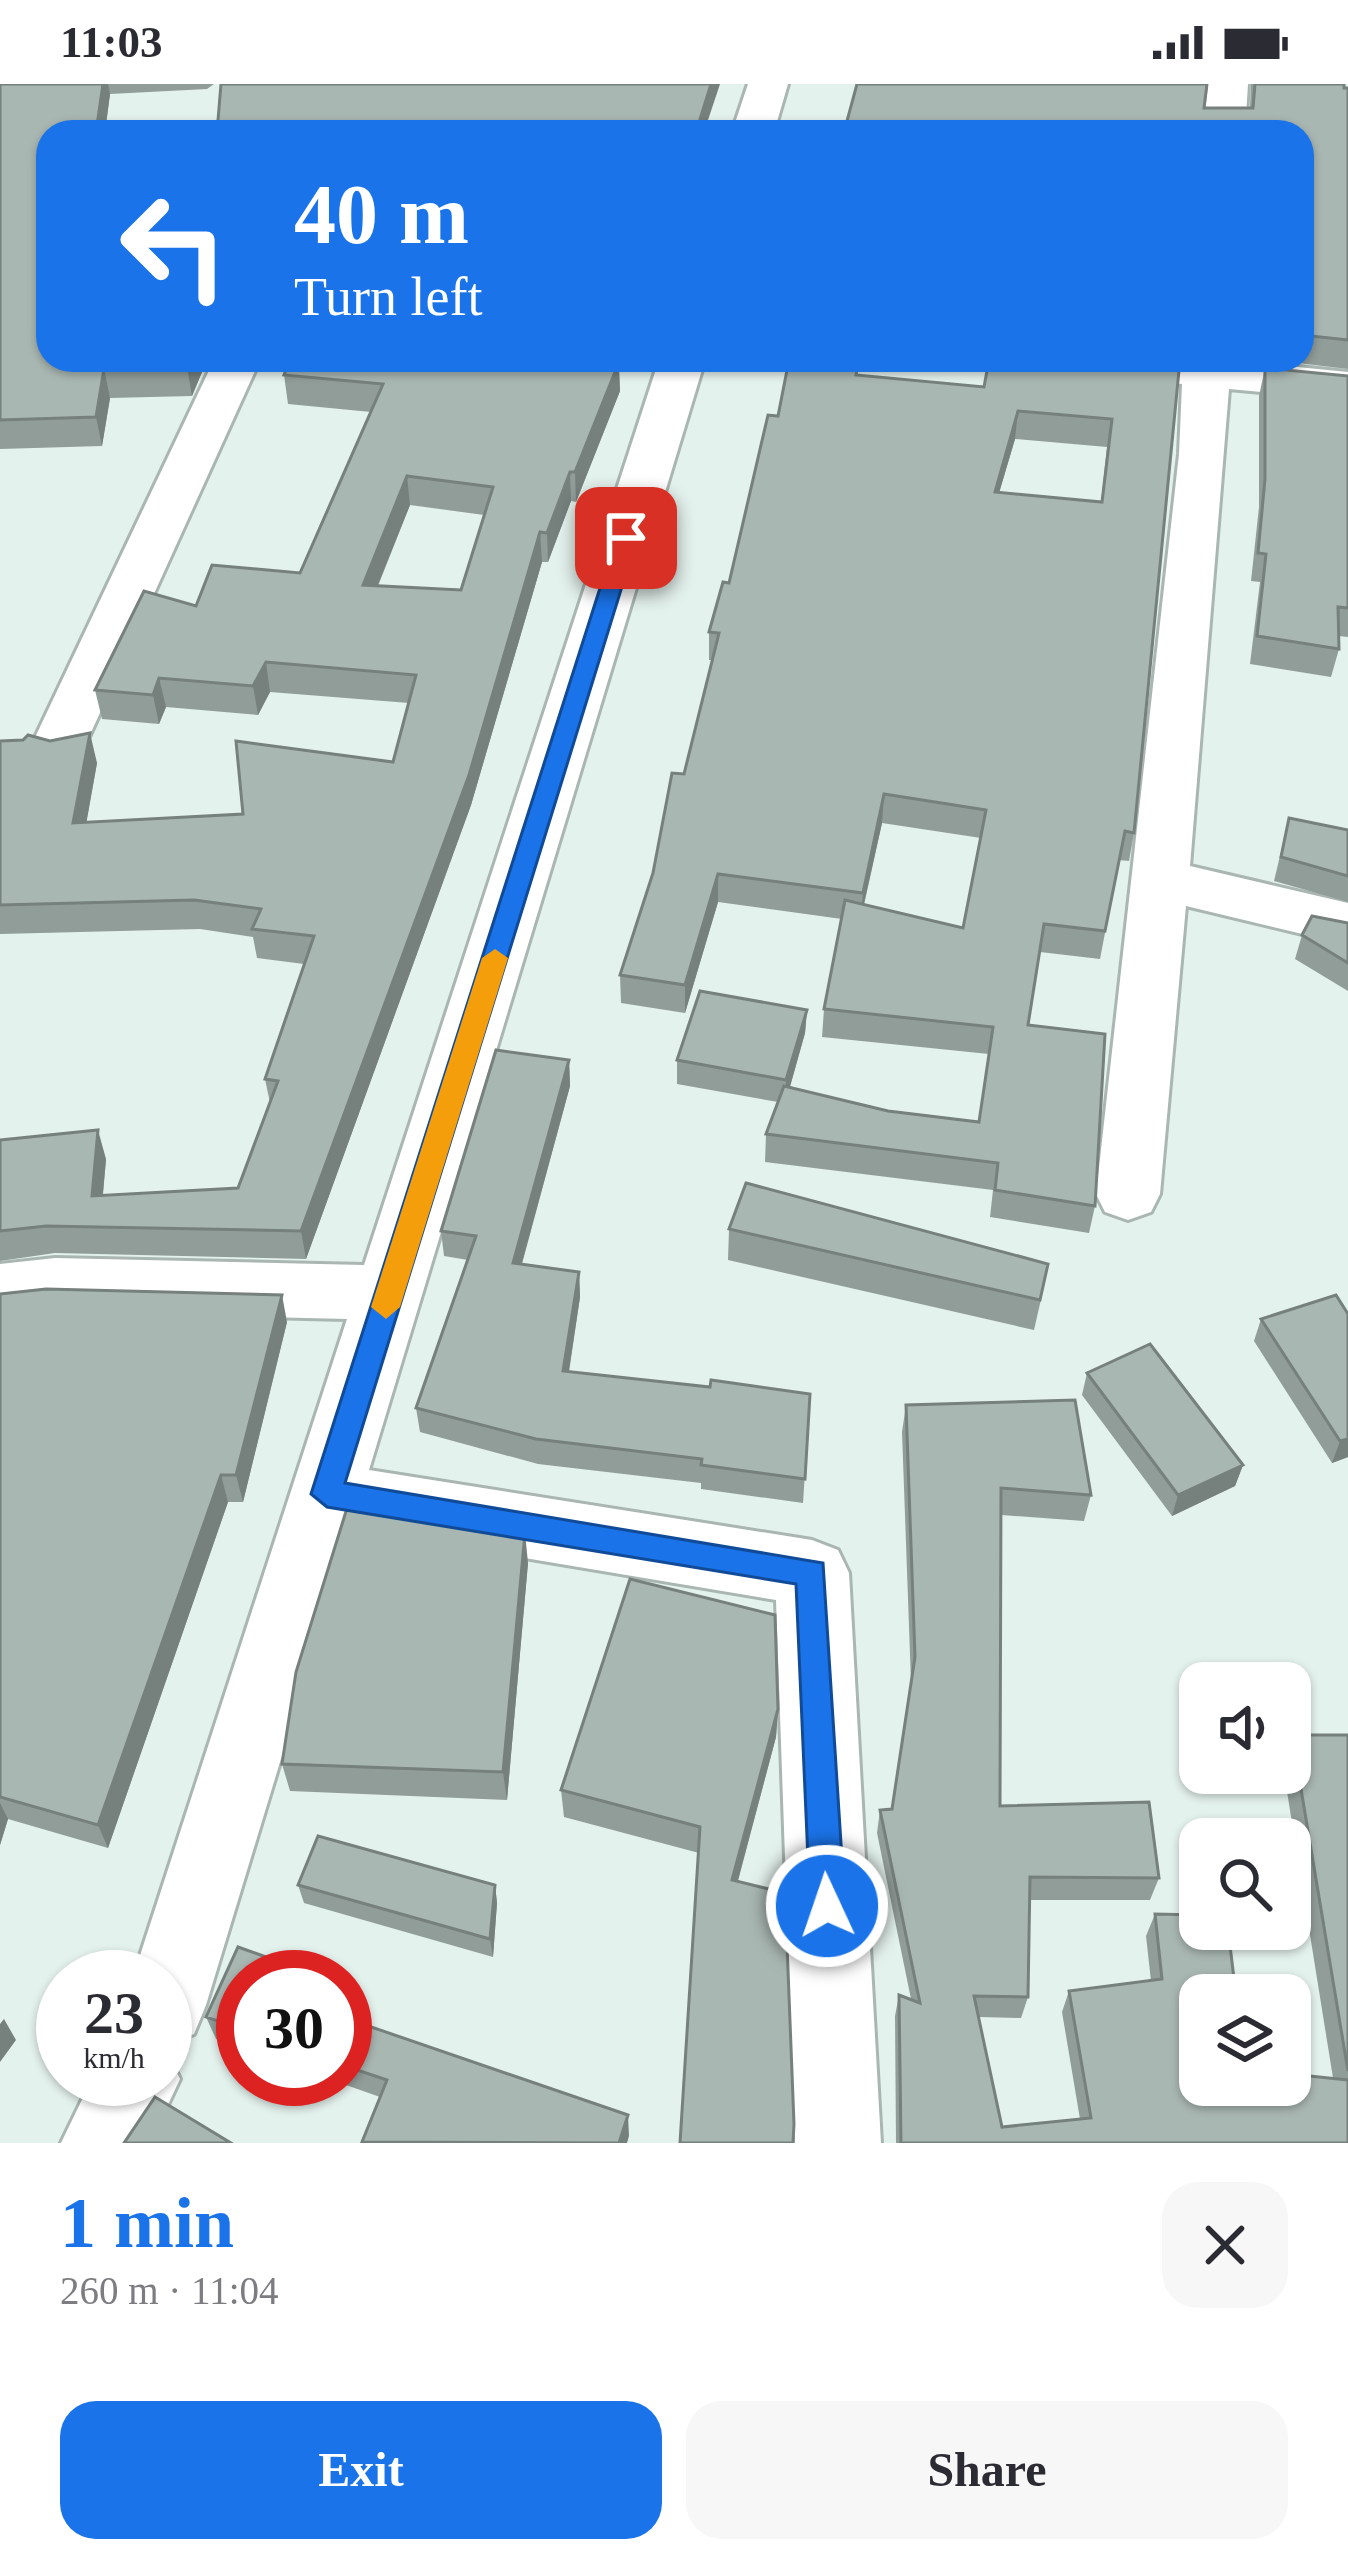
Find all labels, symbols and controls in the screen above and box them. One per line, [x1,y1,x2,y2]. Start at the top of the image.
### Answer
text: 11:03 [60,17,163,67]
icon: left [96,168,252,324]
text: 40 m [294,168,469,261]
text: Turn left [294,267,483,327]
pin [575,487,677,589]
icon: arrive [593,505,659,571]
map controls [1179,1662,1311,2106]
button: sound [1179,1662,1311,1794]
button: search [1179,1818,1311,1950]
position arrow [764,1843,890,1969]
speed limit sign: 30 [216,1950,372,2106]
button: layers [1179,1974,1311,2106]
text: 23 [84,1980,144,2046]
text: km/h [83,2041,145,2074]
button: close [1162,2182,1288,2308]
text: 1 min [60,2183,234,2263]
text: 260 m · 11:04 [60,2269,278,2312]
button: Exit [60,2401,662,2539]
button: Share [686,2401,1288,2539]

